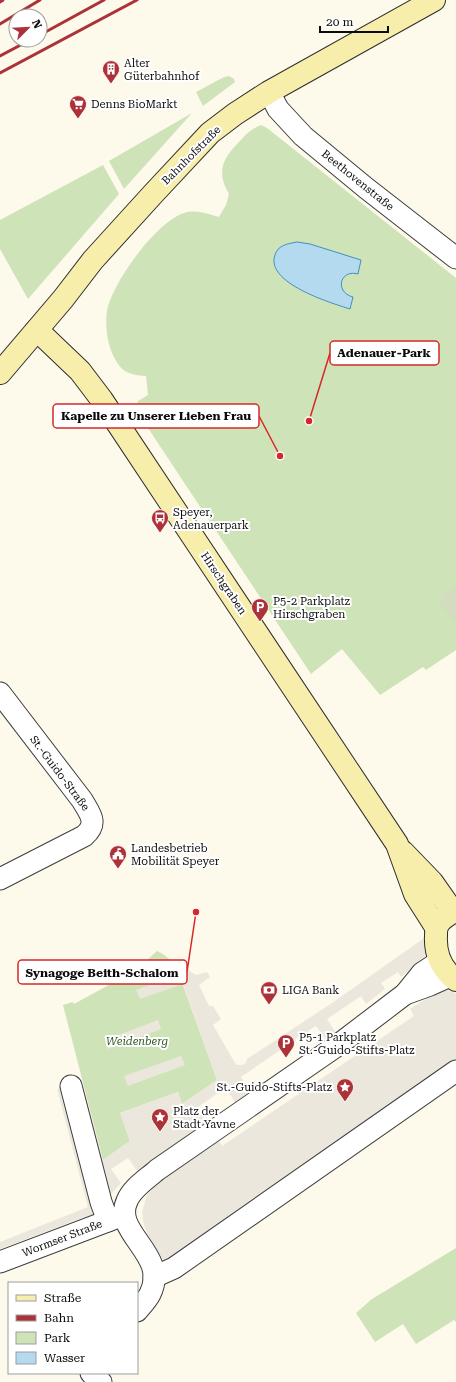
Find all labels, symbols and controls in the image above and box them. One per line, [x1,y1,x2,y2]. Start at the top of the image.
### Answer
north arrow [8,8,48,48]
scale bar [320,8,388,34]
text: 20 m [326,15,353,29]
text: N [29,18,45,31]
place label: Alter Güterbahnhof [124,57,200,83]
building icon: Alter Güterbahnhof [101,59,121,84]
supermarket icon: Denns BioMarkt [68,94,88,119]
place label: Denns BioMarkt [91,98,177,111]
street label: Bahnhofstraße [159,123,223,187]
street label: Beethovenstraße [319,147,396,214]
callout: Adenauer-Park [330,341,439,365]
text: Adenauer-Park [337,346,431,360]
callout: Kapelle zu Unserer Lieben Frau [53,404,259,428]
text: Kapelle zu Unserer Lieben Frau [61,409,251,423]
place label: Speyer, Adenauerpark [173,506,249,532]
bus stop icon: Speyer, Adenauerpark [150,508,170,533]
street label: Hirschgraben [198,550,249,617]
place label: P5-2 Parkplatz Hirschgraben [273,595,350,621]
parking icon: P5-2 Parkplatz Hirschgraben [250,597,270,622]
street label: St.-Guido-Straße [27,733,92,813]
place label: Landesbetrieb Mobilität Speyer [131,842,220,868]
public building icon: Landesbetrieb Mobilität Speyer [108,844,128,869]
callout: Synagoge Beith-Schalom [18,960,187,984]
text: Synagoge Beith-Schalom [25,966,179,980]
bank icon: LIGA Bank [259,980,279,1005]
place label: LIGA Bank [282,984,339,997]
place label: P5-1 Parkplatz St.-Guido-Stifts-Platz [299,1031,414,1057]
parking icon: P5-1 Parkplatz St.-Guido-Stifts-Platz [276,1033,296,1058]
park label: Weidenberg [106,1035,169,1048]
place icon: St.-Guido-Stifts-Platz [335,1077,355,1102]
place label: St.-Guido-Stifts-Platz [217,1081,332,1094]
place label: Platz der Stadt Yavne [173,1105,236,1131]
place icon: Platz der Stadt Yavne [150,1107,170,1132]
street label: Wormser Straße [20,1217,104,1260]
legend [8,1282,138,1374]
text: Straße [44,1291,82,1305]
text: Bahn [44,1311,74,1325]
text: Park [44,1331,71,1345]
text: Wasser [44,1351,85,1365]

